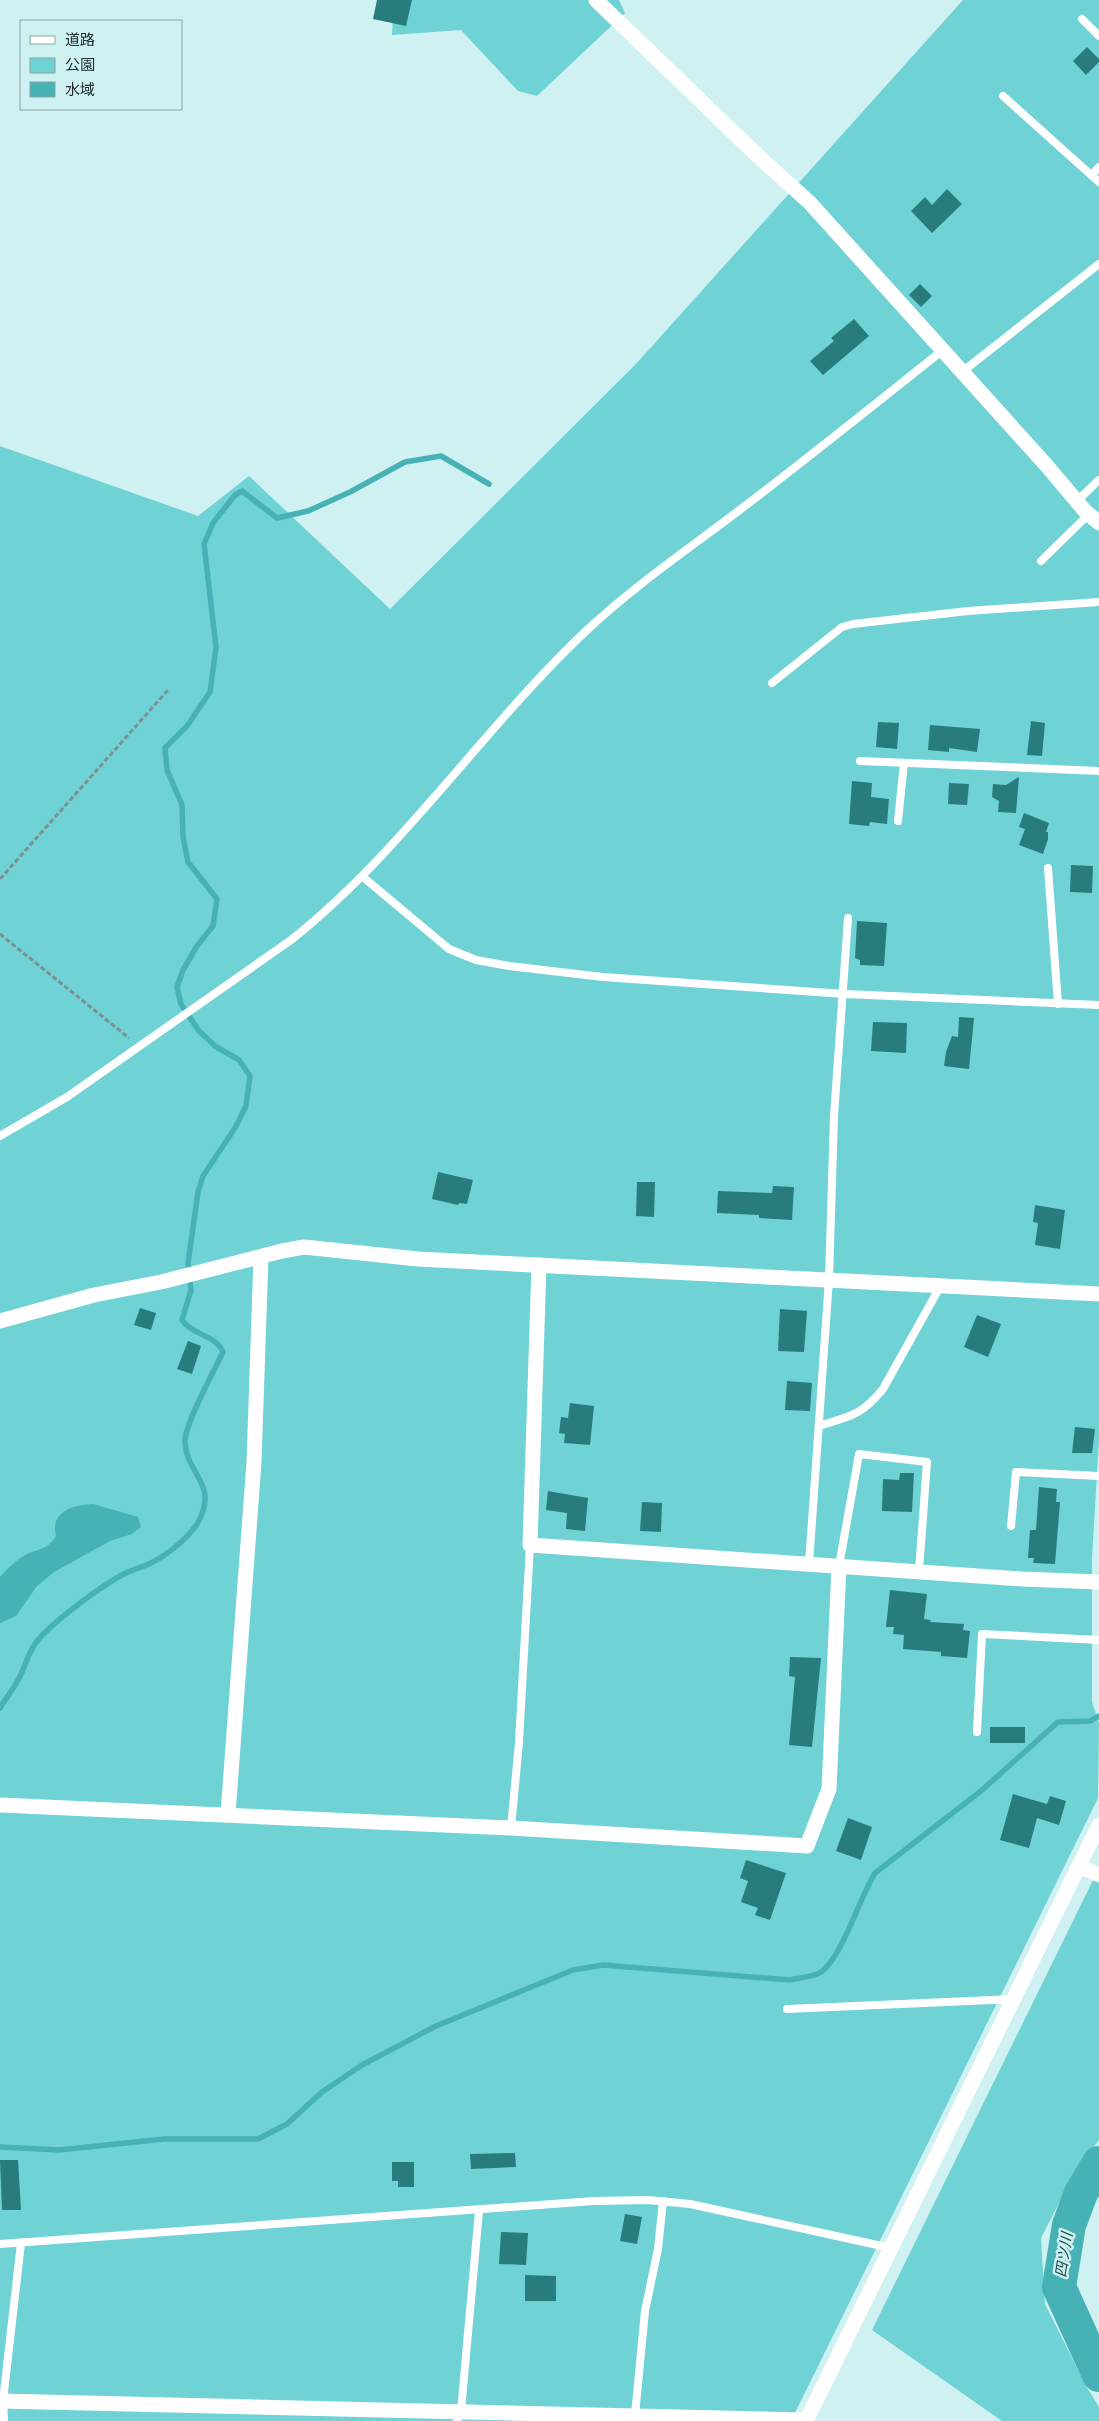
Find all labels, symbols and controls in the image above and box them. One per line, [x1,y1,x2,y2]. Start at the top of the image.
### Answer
legend [20,20,182,110]
text: 道路 [65,30,95,48]
text: 公園 [65,55,95,73]
text: 水域 [65,80,95,98]
water label: 四ツ川 [1051,2229,1076,2278]

